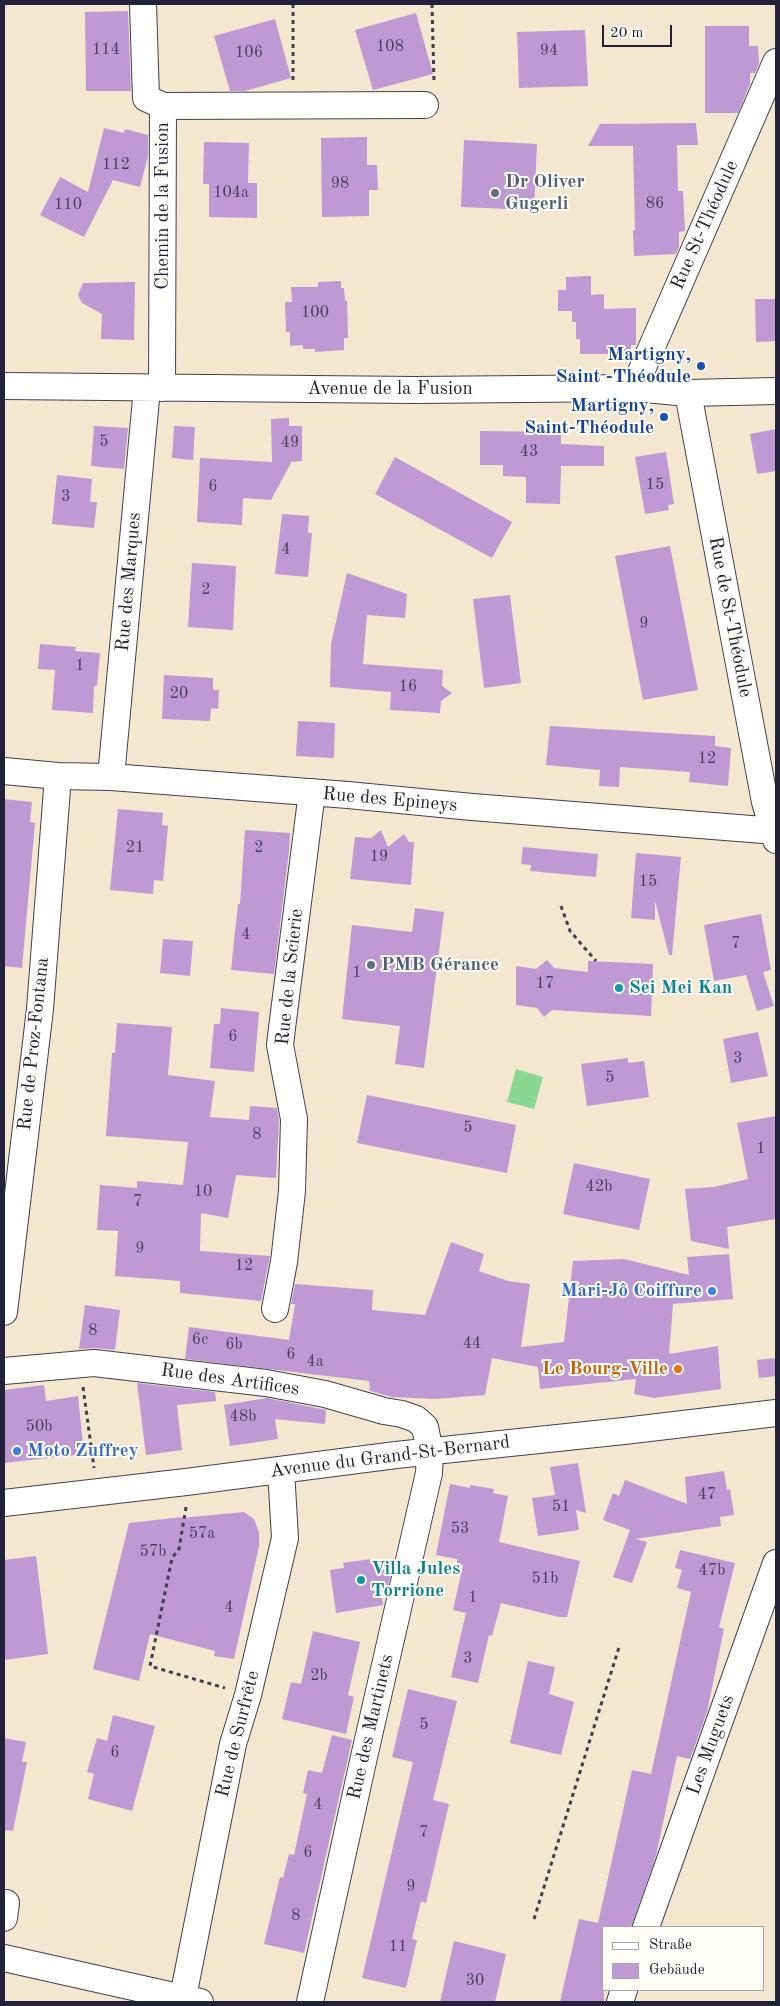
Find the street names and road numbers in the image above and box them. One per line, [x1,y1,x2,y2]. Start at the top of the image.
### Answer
street label: Chemin de la Fusion [152,122,174,290]
street label: Rue St-Théodule [666,157,744,293]
street label: Avenue de la Fusion [307,378,473,400]
street label: Rue des Marques [112,511,146,653]
street label: Rue de St-Théodule [703,535,757,699]
street label: Rue des Epineys [322,783,458,817]
street label: Rue de la Scierie [271,908,309,1046]
street label: Rue de Proz-Fontana [14,956,54,1132]
street label: Rue des Artifices [159,1359,301,1401]
street label: Avenue du Grand-St-Bernard [269,1431,511,1483]
street label: Rue des Martinets [343,1652,399,1802]
street label: Rue de Surfrête [211,1668,265,1800]
street label: Les Muguets [682,1692,740,1798]

